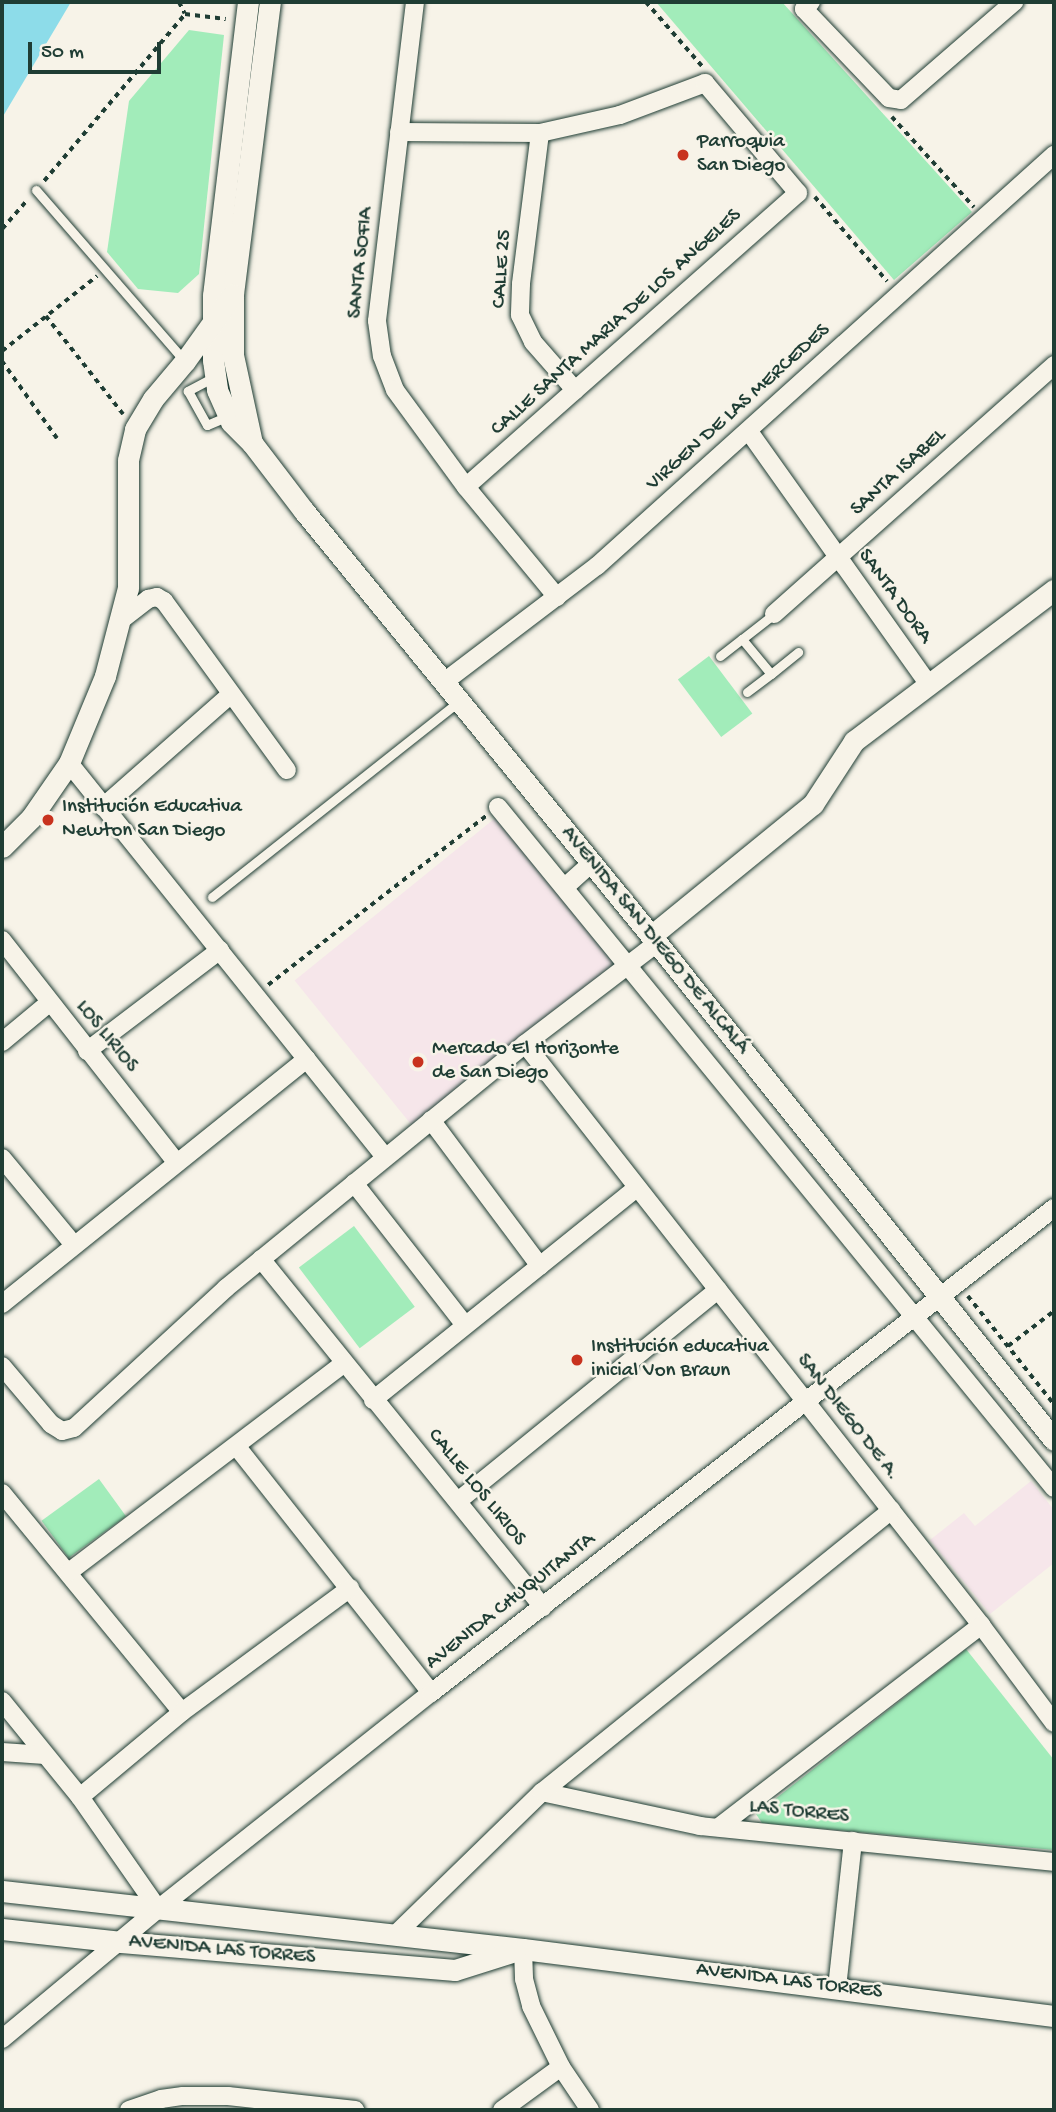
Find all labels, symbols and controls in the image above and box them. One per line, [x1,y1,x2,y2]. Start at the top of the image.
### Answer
scale bar [32,28,164,72]
text: 50 m [41,41,84,66]
place label: Parroquia San Diego [697,130,785,180]
marker: Parroquia San Diego [675,147,691,163]
street label: CALLE SANTA MARIA DE LOS ANGELES [486,204,748,442]
street label: SANTA SOFIA [344,206,380,320]
street label: CALLE 25 [488,229,518,309]
street label: VIRGEN DE LAS MERCEDES [642,319,836,497]
street label: SANTA ISABEL [846,424,952,522]
street label: SANTA DORA [851,545,937,649]
place label: Institución Educativa Newton San Diego [62,795,242,845]
marker: Institución Educativa Newton San Diego [40,812,56,828]
street label: AVENIDA SAN DIEGO DE ALCALÁ [554,822,754,1060]
street label: LOS LIRIOS [69,996,143,1078]
place label: Mercado El Horizonte de San Diego [432,1037,619,1087]
marker: Mercado El Horizonte de San Diego [410,1054,426,1070]
place label: Institución educativa inicial Von Braun [591,1335,769,1385]
street label: SAN DIEGO DE A. [790,1349,904,1487]
marker: Institución educativa inicial Von Braun [569,1352,585,1368]
street label: CALLE LOS LIRIOS [421,1424,531,1552]
street label: AVENIDA CHUQUITANTA [421,1528,601,1676]
street label: LAS TORRES [748,1795,850,1831]
street label: AVENIDA LAS TORRES [128,1930,316,1972]
street label: AVENIDA LAS TORRES [695,1958,883,2006]

